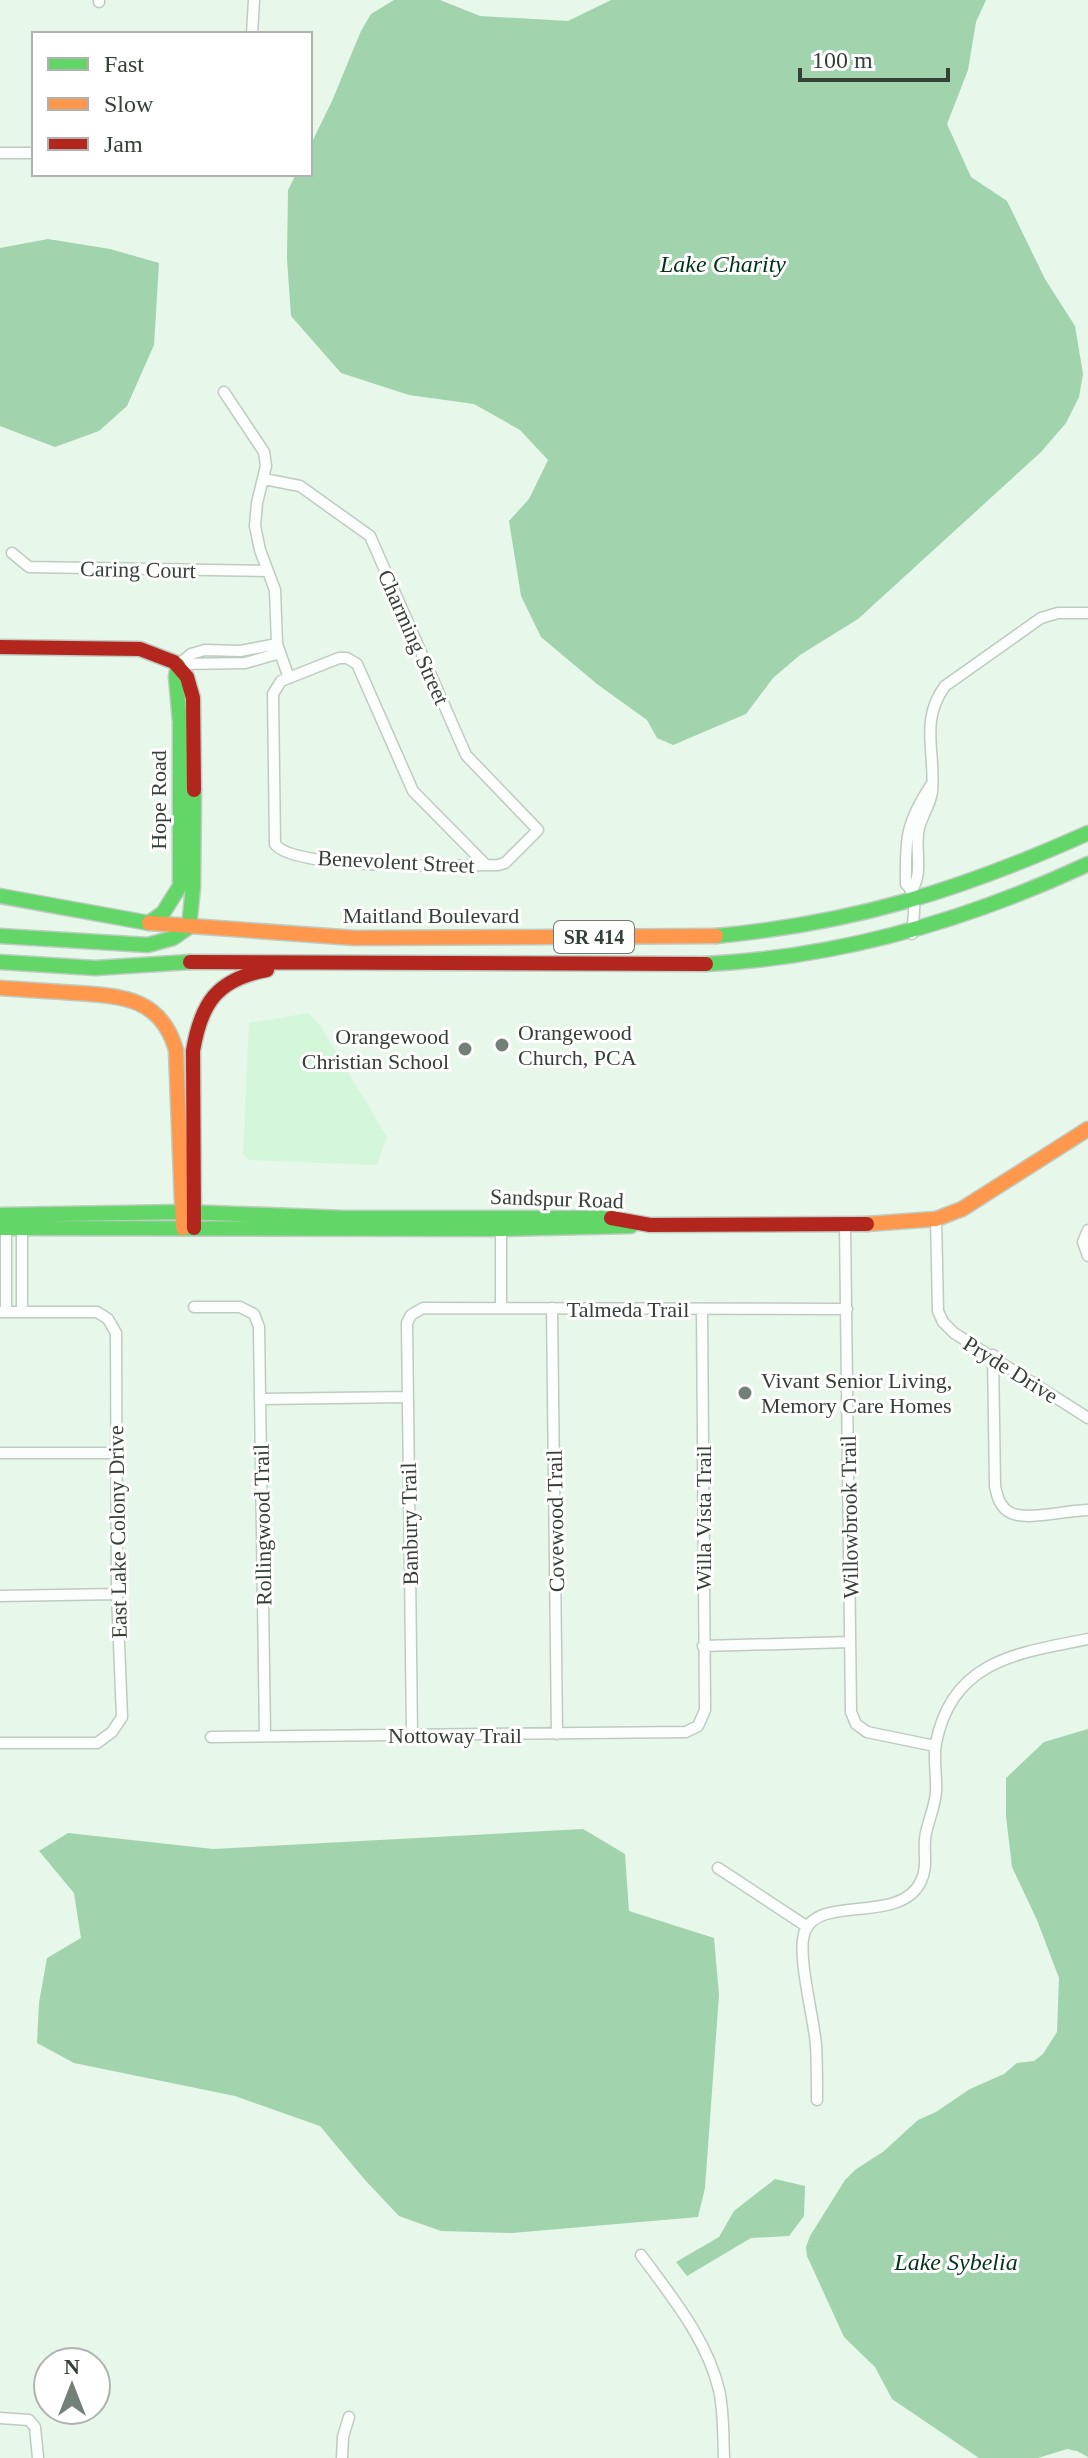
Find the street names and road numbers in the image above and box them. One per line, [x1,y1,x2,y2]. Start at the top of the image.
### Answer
street label: Caring Court [80,556,196,583]
street label: Charming Street [373,566,454,708]
street label: Hope Road [146,750,171,850]
street label: Benevolent Street [317,845,475,878]
street label: Maitland Boulevard [343,903,519,928]
road number: SR 414 [554,921,634,953]
street label: Sandspur Road [490,1184,624,1213]
street label: Talmeda Trail [567,1297,689,1322]
street label: Pryde Drive [959,1330,1063,1408]
street label: East Lake Colony Drive [103,1425,132,1639]
street label: Willowbrook Trail [836,1435,863,1599]
street label: Rollingwood Trail [249,1444,276,1606]
street label: Willa Vista Trail [691,1445,716,1591]
street label: Covewood Trail [542,1450,569,1592]
street label: Banbury Trail [396,1462,423,1586]
street label: Nottoway Trail [388,1723,522,1748]

